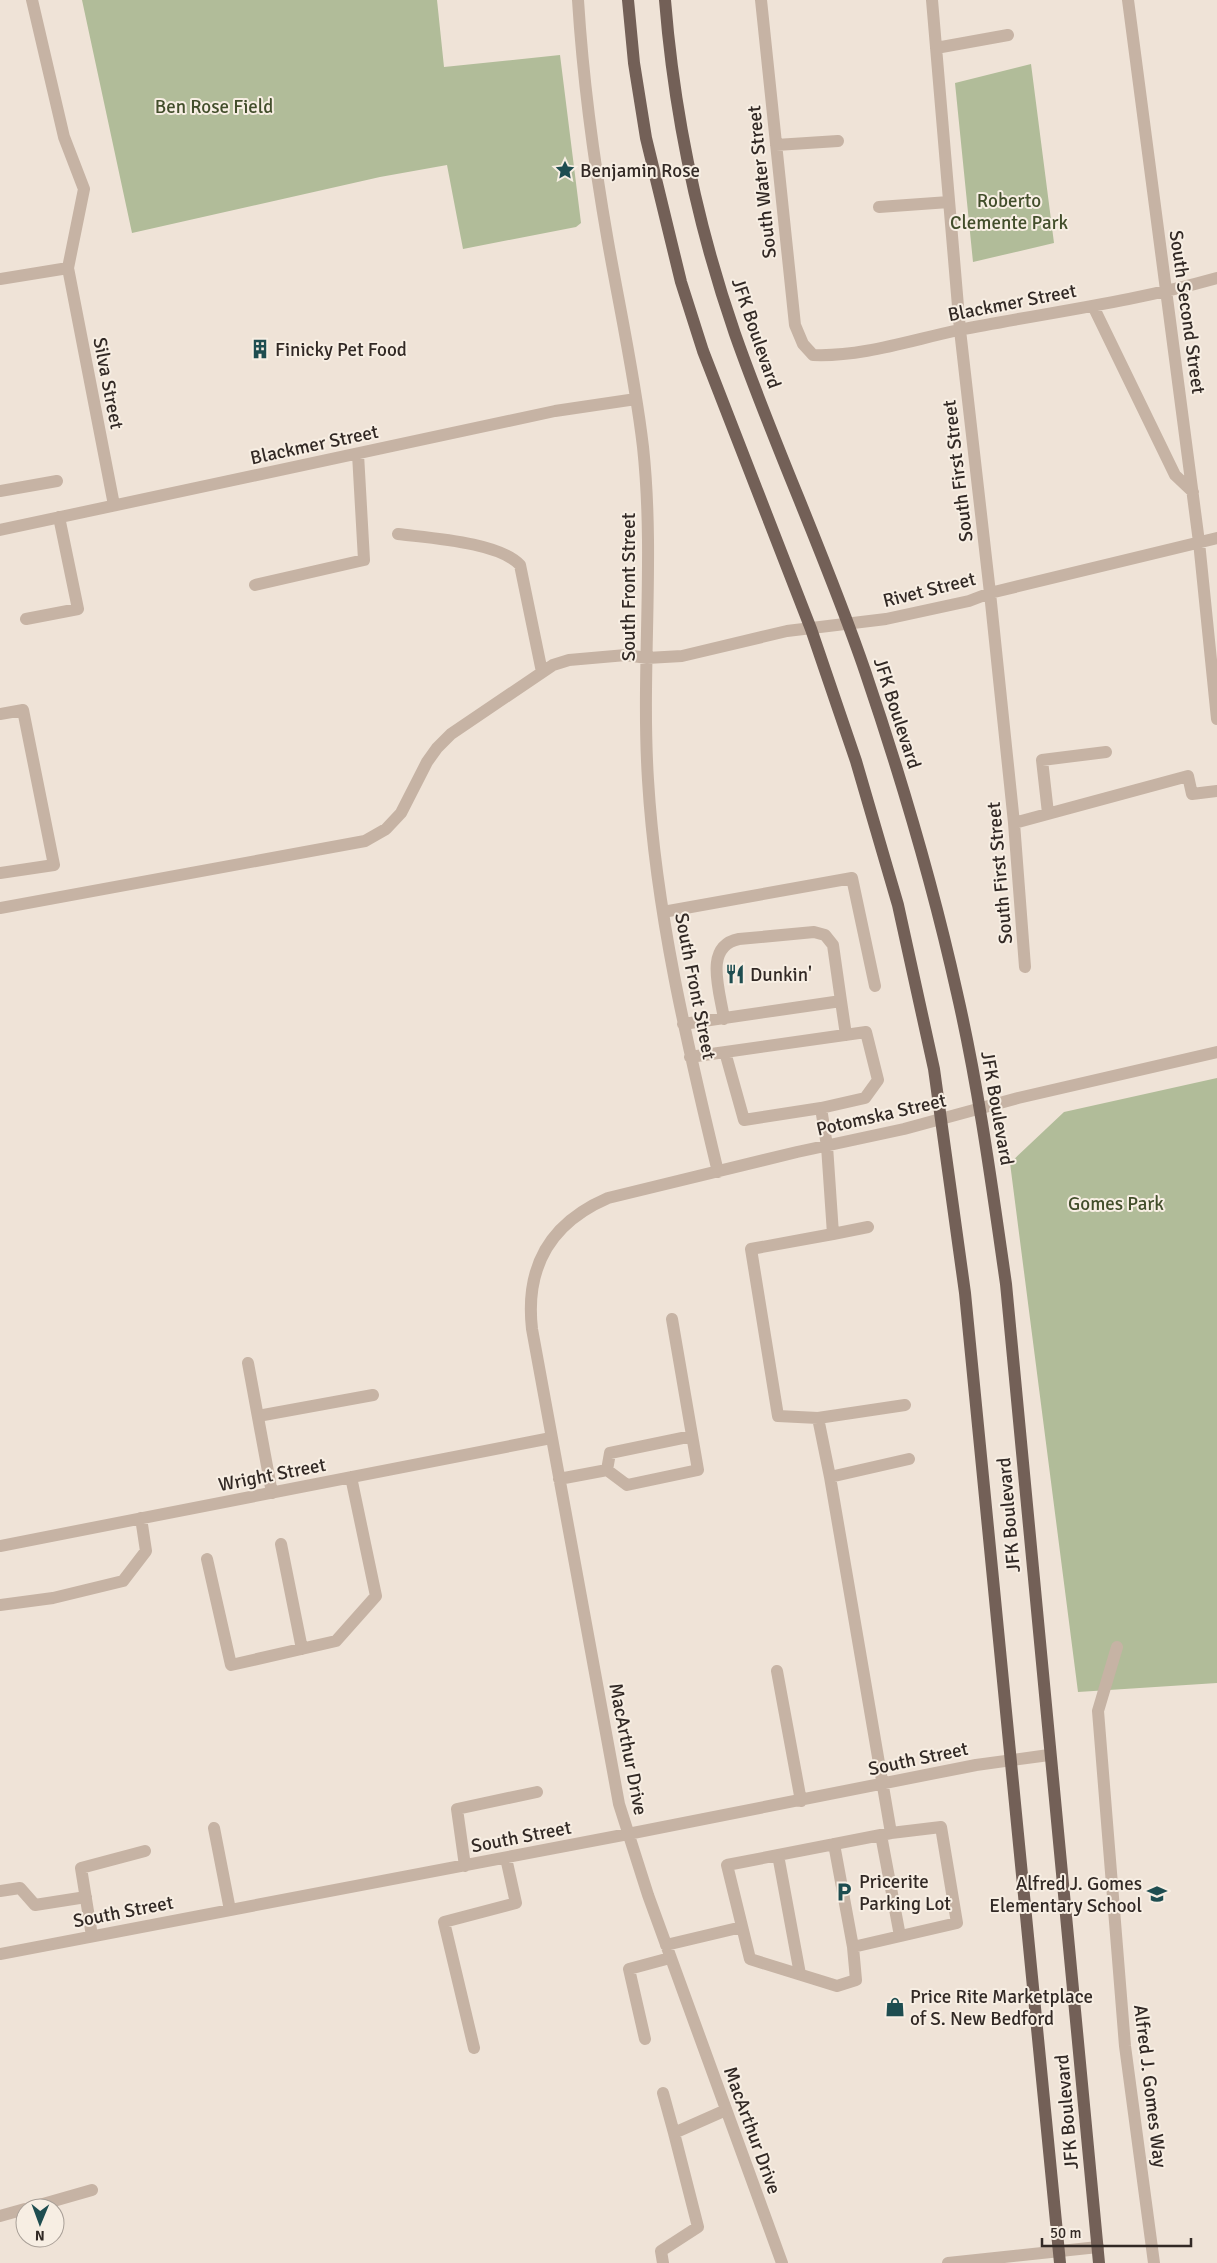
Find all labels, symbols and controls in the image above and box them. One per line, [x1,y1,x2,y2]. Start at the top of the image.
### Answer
park label: Ben Rose Field [155,95,273,119]
street label: South Water Street [742,104,782,260]
place icon: Benjamin Rose [554,159,576,181]
place label: Benjamin Rose [580,159,700,183]
park label: Roberto Clemente Park [950,189,1069,235]
street label: South Second Street [1164,229,1210,396]
street label: JFK Boulevard [726,275,786,392]
street label: Blackmer Street [946,279,1079,327]
street label: Silva Street [87,335,129,431]
building icon: Finicky Pet Food [249,338,271,360]
place label: Finicky Pet Food [275,338,407,362]
street label: South First Street [937,398,979,543]
street label: Blackmer Street [248,420,381,470]
street label: South Front Street [617,512,641,661]
street label: Rivet Street [880,567,978,613]
street label: JFK Boulevard [868,655,926,772]
street label: South First Street [982,800,1018,945]
street label: South Front Street [669,911,721,1062]
restaurant icon: Dunkin' [724,963,746,985]
place label: Dunkin' [750,963,812,987]
street label: JFK Boulevard [975,1049,1019,1167]
street label: Potomska Street [814,1088,949,1142]
park label: Gomes Park [1068,1192,1164,1216]
street label: Wright Street [216,1453,328,1497]
street label: JFK Boulevard [992,1456,1026,1573]
street label: MacArthur Drive [603,1681,653,1817]
street label: South Street [866,1737,971,1781]
street label: South Street [469,1815,574,1858]
place label: Pricerite Parking Lot [859,1870,951,1916]
place label: Alfred J. Gomes Elementary School [989,1872,1142,1918]
parking icon: Pricerite Parking Lot [833,1881,855,1903]
school or university icon: Alfred J. Gomes Elementary School [1146,1883,1168,1905]
street label: South Street [71,1890,176,1933]
place label: Price Rite Marketplace of S. New Bedford [910,1985,1093,2031]
shop icon: Price Rite Marketplace of S. New Bedford [884,1996,906,2018]
street label: Alfred J. Gomes Way [1128,2003,1172,2169]
street label: JFK Boulevard [1050,2053,1084,2170]
street label: MacArthur Drive [718,2063,786,2197]
north arrow [15,2198,65,2248]
scale bar [1042,2216,1191,2248]
text: 50 m [1050,2224,1081,2242]
text: N [35,2227,45,2244]

